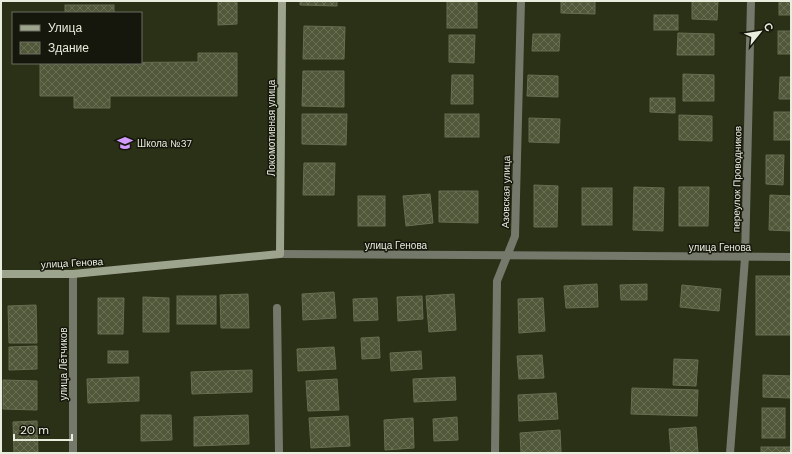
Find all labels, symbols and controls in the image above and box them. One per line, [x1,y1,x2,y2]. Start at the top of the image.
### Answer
legend [12,12,142,64]
north arrow [740,12,780,52]
text: Улица [48,20,82,36]
text: С [761,20,777,34]
text: Здание [48,40,89,56]
street label: Локомотивная улица [265,79,278,176]
street label: переулок Проводников [730,126,744,232]
school or university icon: Школа №37 [116,134,134,152]
place label: Школа №37 [137,137,192,150]
street label: Азовская улица [499,155,513,228]
street label: улица Генова [365,239,428,252]
street label: улица Генова [689,241,752,254]
street label: улица Генова [41,255,104,271]
street label: улица Лётчиков [57,327,70,401]
scale bar [14,416,72,442]
text: 20 m [20,422,49,438]

